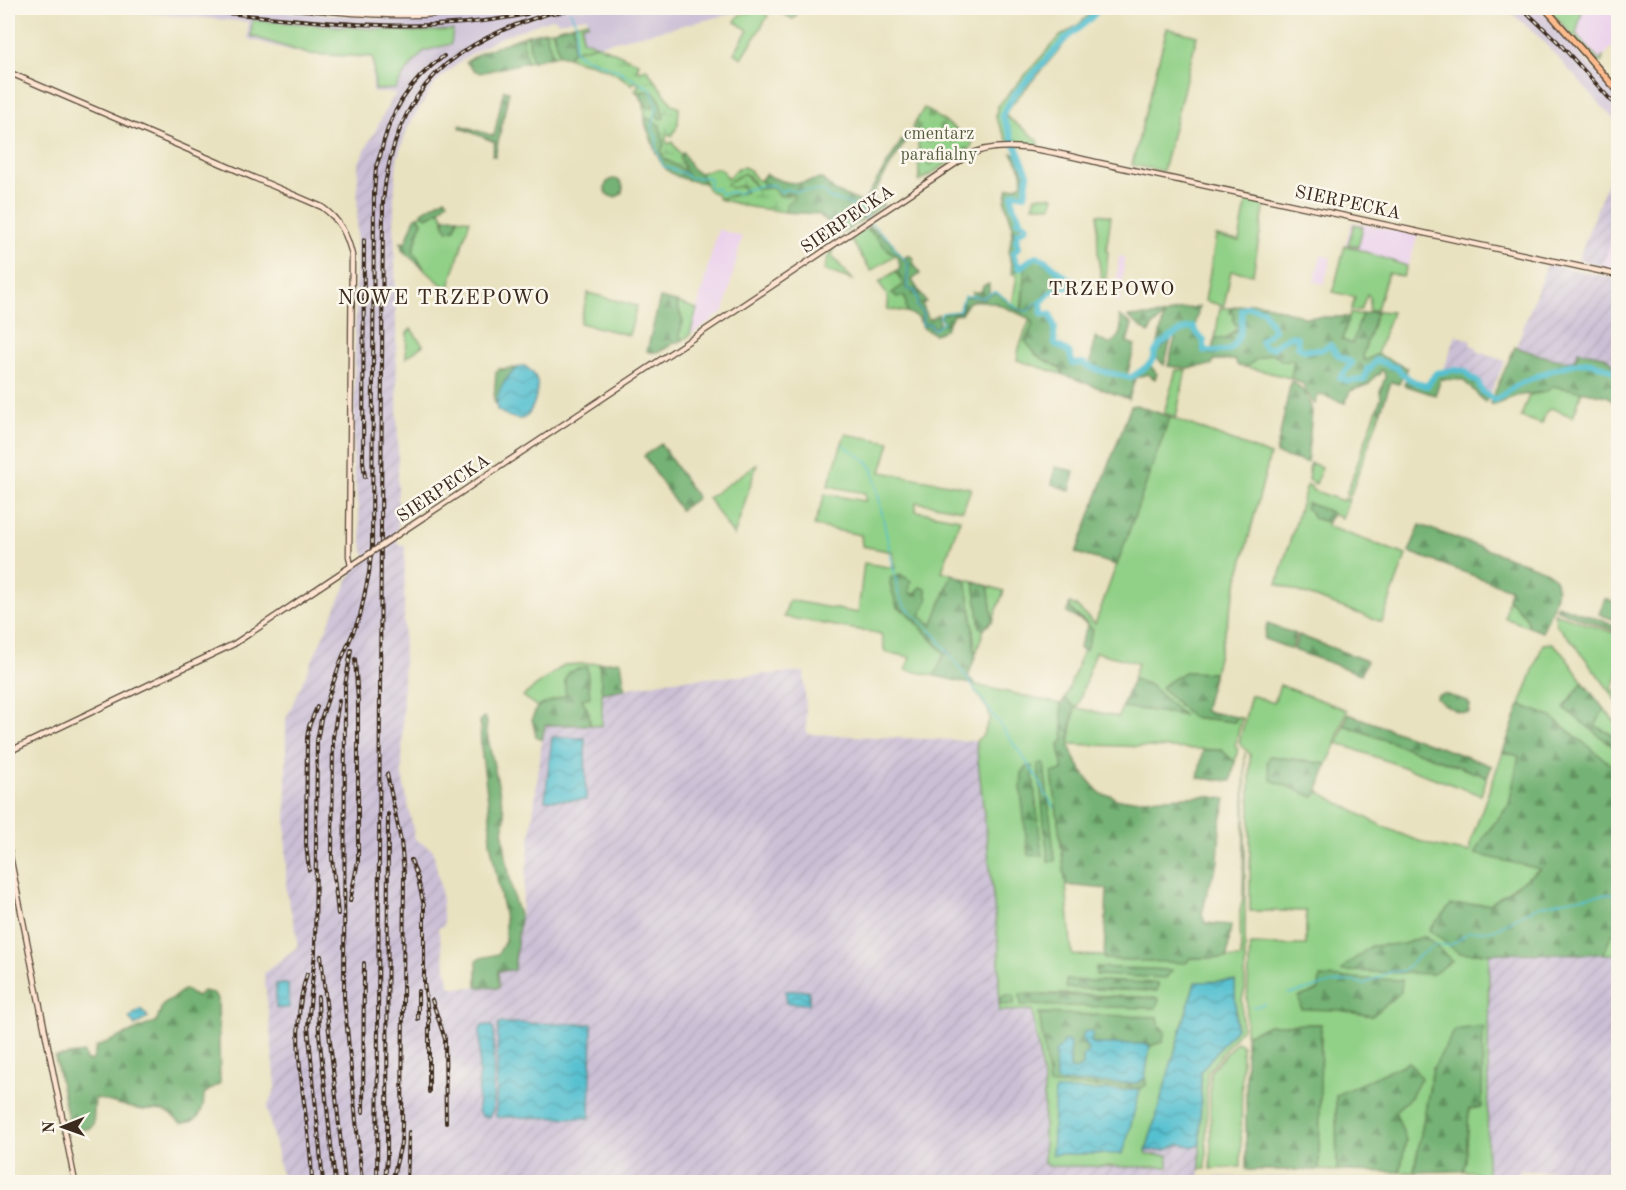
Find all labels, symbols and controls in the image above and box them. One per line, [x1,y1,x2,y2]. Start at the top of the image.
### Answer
park label: cmentarz parafialny [900,125,978,164]
street label: SIERPECKA [798,182,897,257]
street label: SIERPECKA [1293,183,1403,223]
district label: TRZEPOWO [1048,280,1176,300]
district label: NOWE TRZEPOWO [338,288,550,309]
street label: SIERPECKA [394,451,493,526]
north arrow [33,1097,93,1157]
text: N [42,1120,58,1133]

